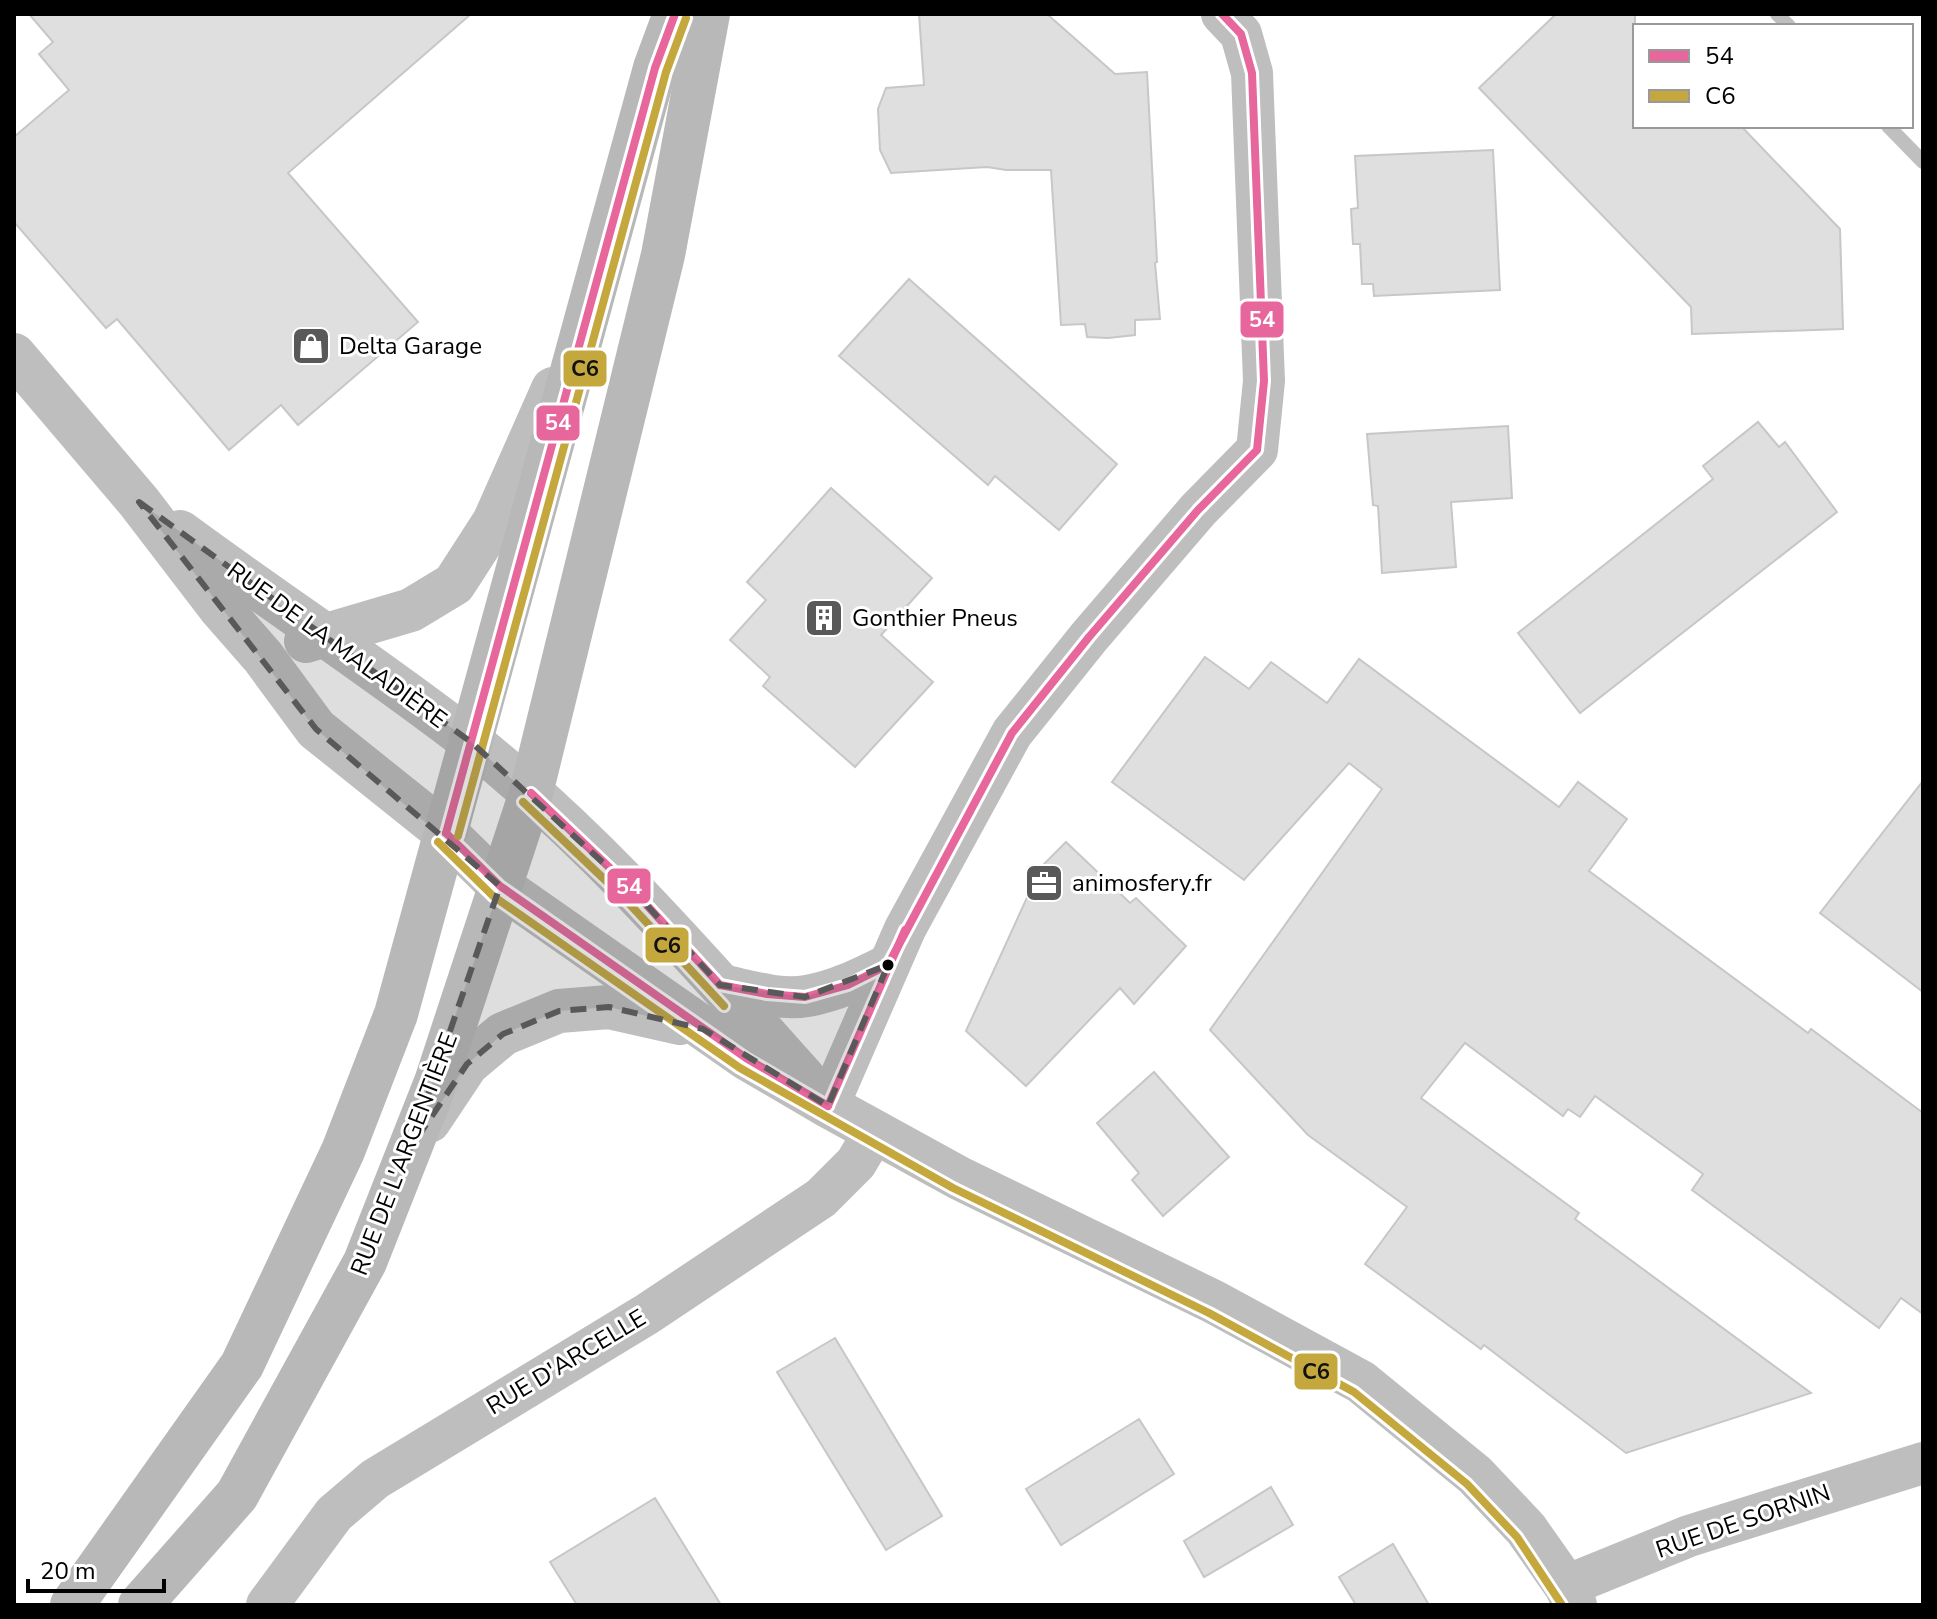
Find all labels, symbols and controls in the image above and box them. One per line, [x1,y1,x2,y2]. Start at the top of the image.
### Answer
legend [1633,24,1913,128]
text: 54 [1705,40,1734,72]
text: C6 [1705,80,1736,112]
line badge: 54 [1239,300,1285,339]
text: 54 [1249,305,1275,335]
shop icon: Delta Garage [290,325,332,367]
place label: Delta Garage [339,330,482,362]
line badge: C6 [562,349,608,388]
text: C6 [571,354,599,384]
line badge: 54 [535,404,581,442]
text: 54 [545,408,571,438]
street label: RUE DE LA MALADIÈRE [221,554,453,736]
building icon: Gonthier Pneus [803,597,845,639]
place label: Gonthier Pneus [852,602,1018,634]
office icon: animosfery.fr [1023,862,1065,904]
line badge: 54 [606,867,652,905]
place label: animosfery.fr [1072,867,1212,899]
text: 54 [616,872,642,902]
line badge: C6 [644,926,690,964]
text: C6 [653,931,681,961]
unlabelled marker [880,957,896,973]
street label: RUE DE L'ARGENTIÈRE [343,1028,465,1280]
street label: RUE D'ARCELLE [480,1302,652,1422]
line badge: C6 [1293,1352,1339,1391]
text: C6 [1302,1357,1330,1387]
street label: RUE DE SORNIN [1651,1476,1835,1566]
scale bar [28,1543,164,1593]
text: 20 m [40,1555,96,1587]

